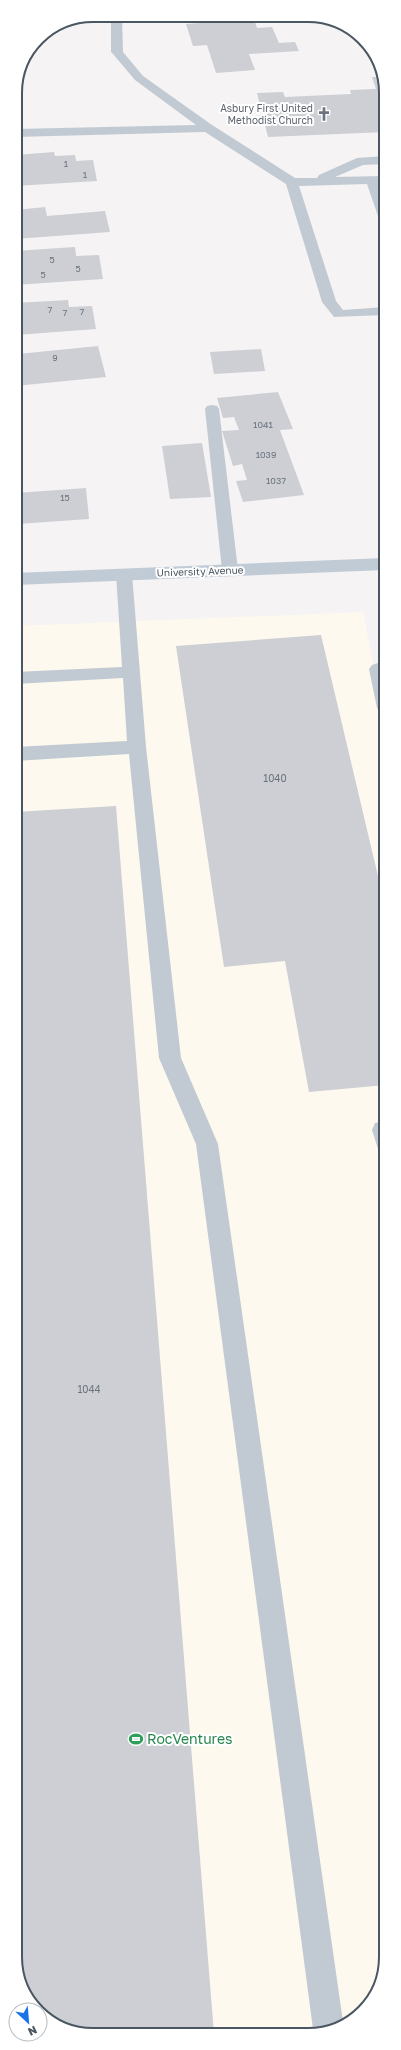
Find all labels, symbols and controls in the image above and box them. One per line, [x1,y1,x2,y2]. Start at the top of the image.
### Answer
place label: Asbury First United Methodist Church [220,102,313,126]
church icon: Asbury First United Methodist Church [316,106,332,122]
house number: 1 [64,158,69,169]
house number: 1 [83,169,88,180]
house number: 5 [49,254,55,265]
house number: 5 [75,263,81,274]
house number: 5 [40,269,46,280]
house number: 7 [48,304,53,315]
house number: 7 [80,306,85,317]
house number: 7 [63,307,68,318]
house number: 9 [52,352,58,363]
house number: 1041 [253,419,274,430]
house number: 1039 [256,449,276,460]
house number: 1037 [266,475,286,486]
house number: 15 [60,492,70,503]
street label: University Avenue [156,563,244,579]
house number: 1040 [263,772,287,784]
house number: 1044 [77,1383,101,1395]
place label: RocVentures [147,1730,232,1747]
sports icon: RocVentures [128,1731,144,1747]
north arrow [8,2002,48,2042]
text: N [26,2024,39,2039]

